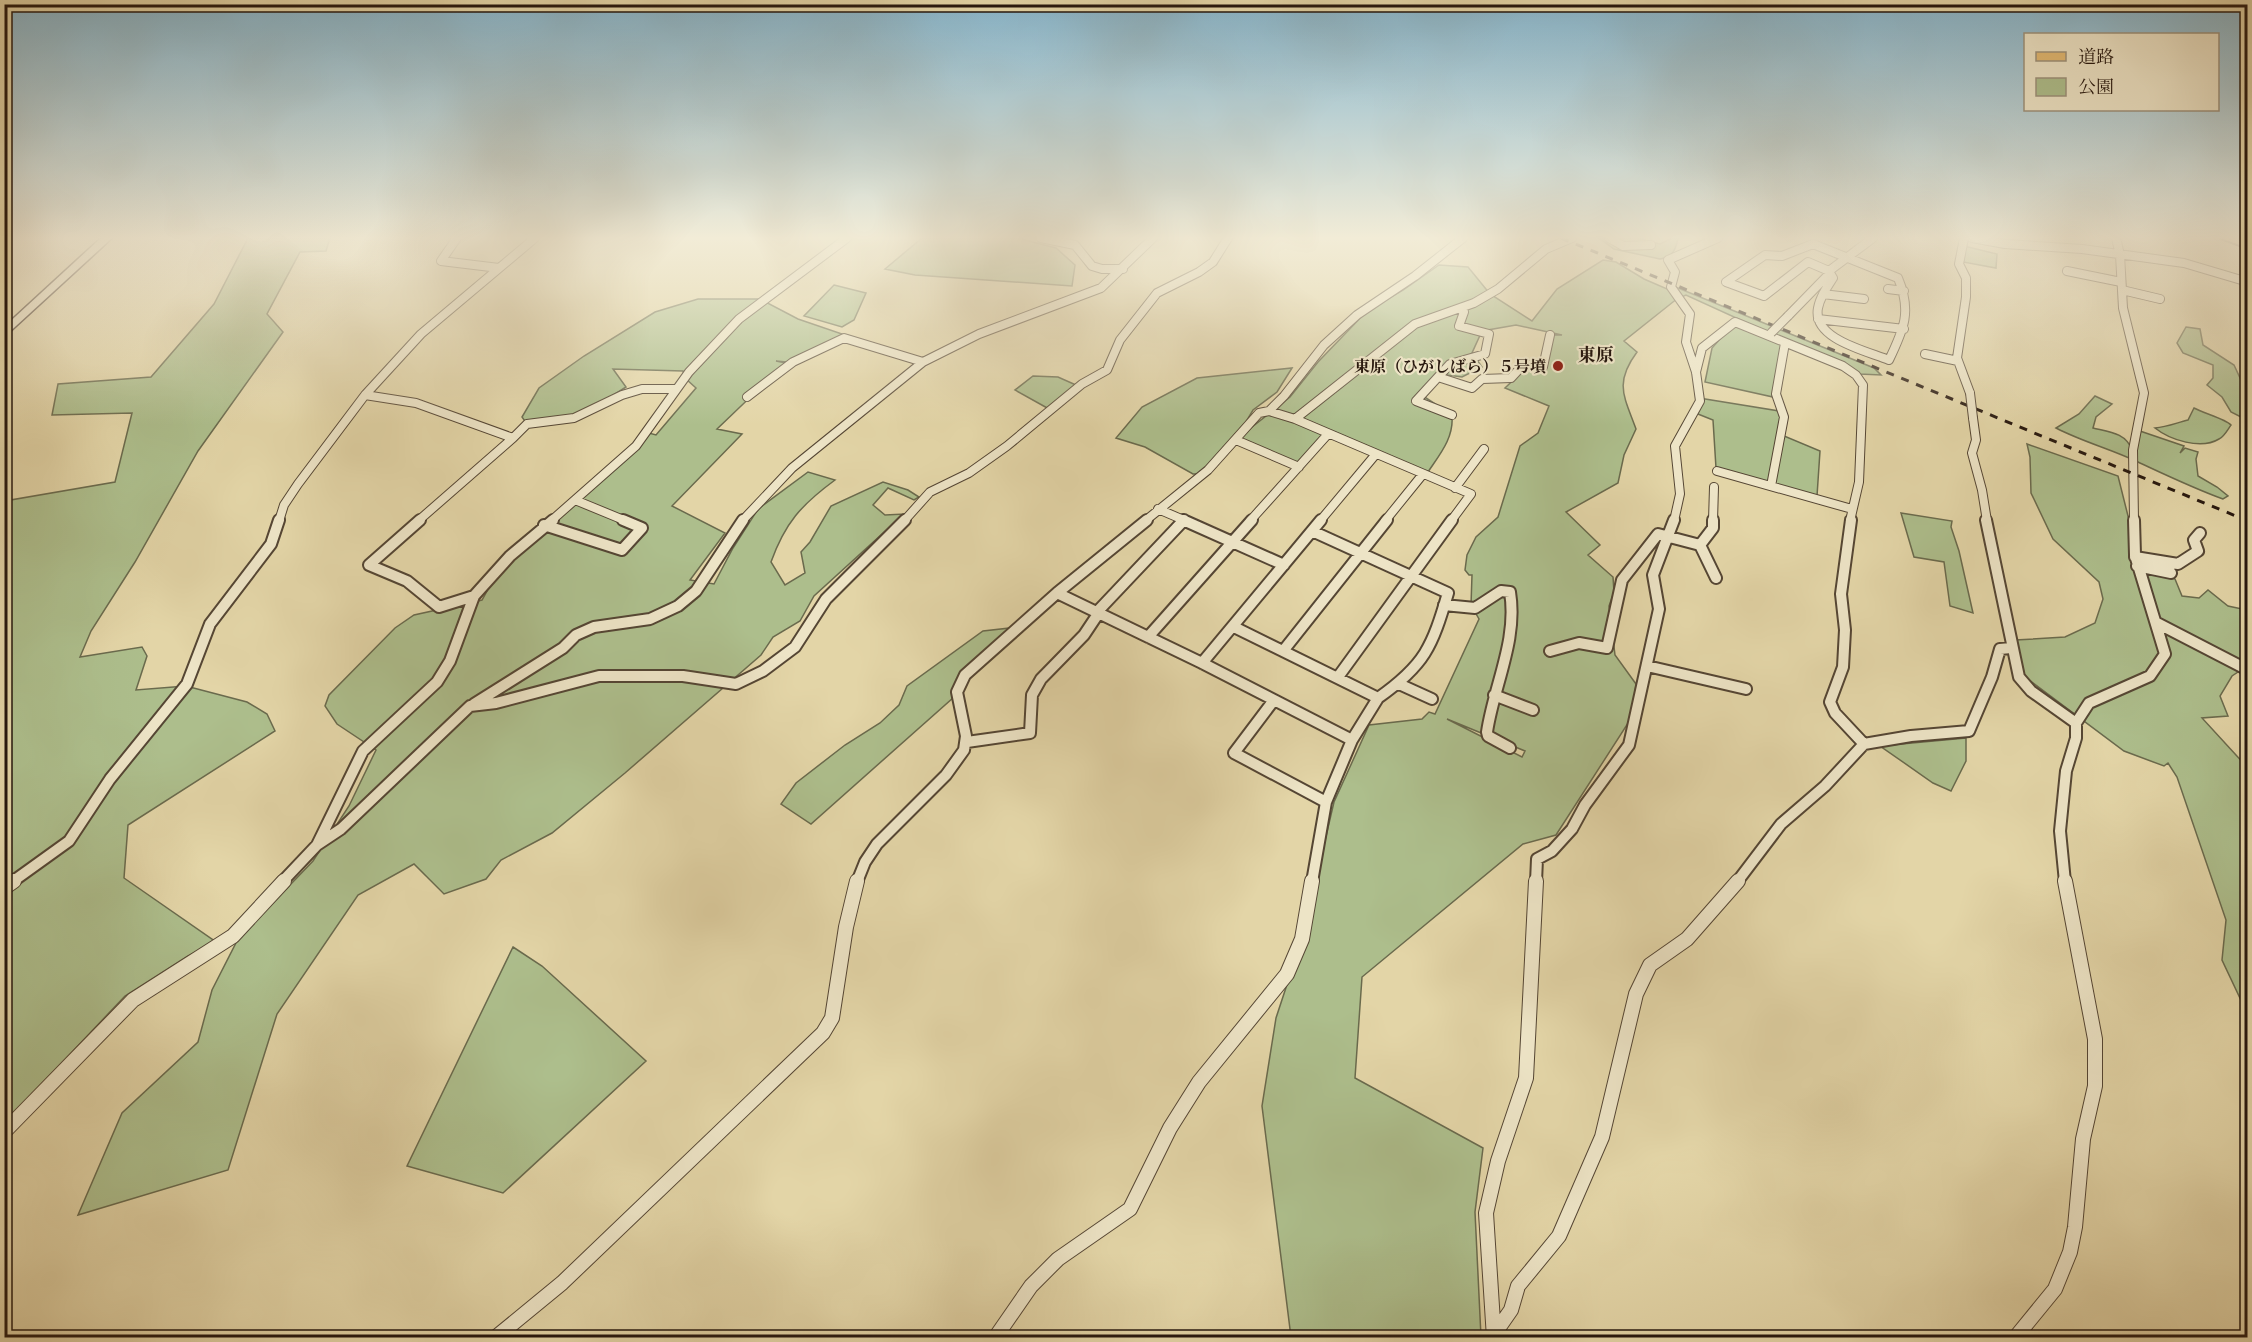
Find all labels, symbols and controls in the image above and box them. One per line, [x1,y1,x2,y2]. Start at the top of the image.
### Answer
legend [2024,33,2219,111]
text: 道路 [2078,47,2114,68]
text: 公園 [2078,77,2114,98]
district label: 東原 [1578,345,1614,366]
place label: 東原（ひがしばら）５号墳 [1354,357,1546,376]
marker: 東原（ひがしばら）５号墳 [1551,359,1565,373]

